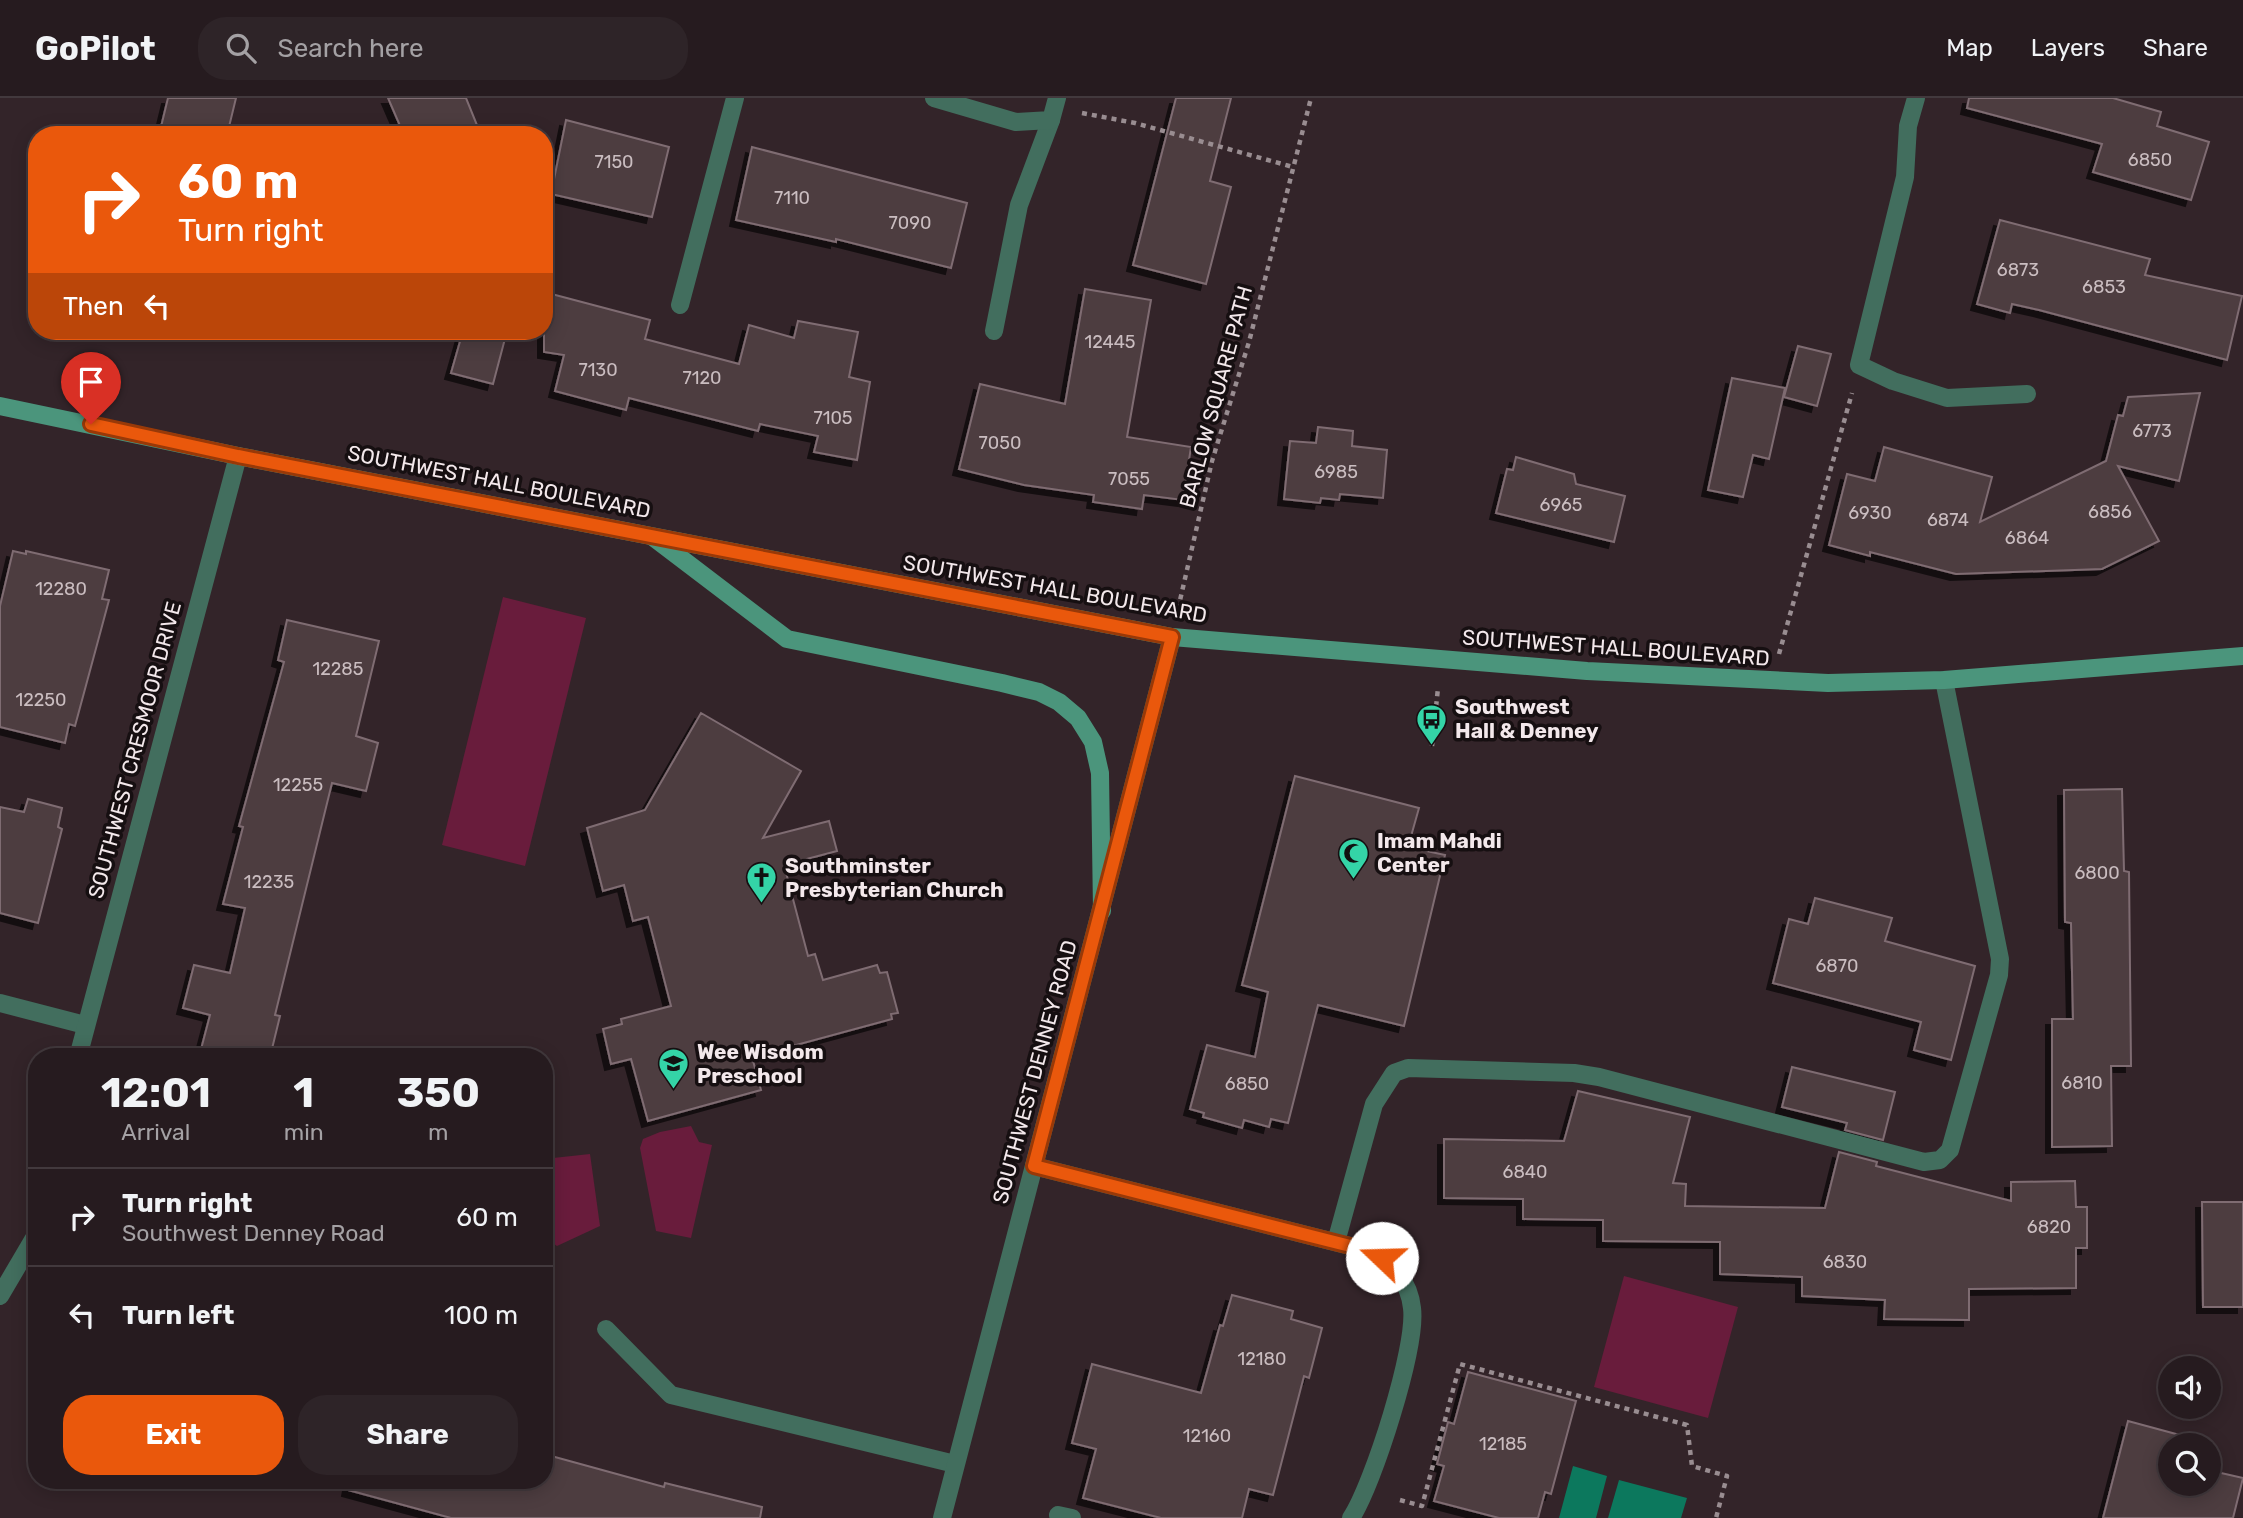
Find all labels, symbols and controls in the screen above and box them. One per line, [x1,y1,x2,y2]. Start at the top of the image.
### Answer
search box [198,17,688,80]
text: GoPilot [35,29,156,68]
icon: search [222,29,260,67]
text: Search here [278,33,423,64]
text: Map [1946,34,1993,62]
text: Layers [2031,34,2105,62]
text: Share [2143,34,2208,62]
house number: 6850 [2128,149,2172,171]
house number: 7150 [594,151,634,173]
text: 60 m [178,152,299,210]
icon: right [63,154,154,245]
house number: 7110 [774,187,810,209]
text: Turn right [178,211,323,249]
house number: 7090 [889,212,931,234]
house number: 6873 [1997,259,2039,281]
house number: 6853 [2082,276,2126,298]
street label: BARLOW SQUARE PATH [1174,283,1257,511]
icon: left [138,287,176,325]
text: Then [63,291,124,322]
house number: 12445 [1084,331,1136,353]
pin [61,352,121,424]
house number: 7130 [578,359,618,381]
icon: arrive [72,363,110,401]
house number: 7120 [683,367,721,389]
house number: 7105 [813,407,853,429]
house number: 6773 [2132,420,2172,442]
house number: 7050 [979,432,1021,454]
street label: SOUTHWEST HALL BOULEVARD [346,440,653,523]
house number: 6985 [1314,461,1358,483]
house number: 7055 [1108,468,1150,490]
house number: 6965 [1540,494,1582,516]
house number: 6856 [2088,501,2132,523]
house number: 6930 [1848,502,1892,524]
house number: 6874 [1927,509,1969,531]
house number: 6864 [2005,527,2049,549]
street label: SOUTHWEST HALL BOULEVARD [901,549,1209,628]
house number: 12280 [35,578,87,600]
street label: SOUTHWEST CRESMOOR DRIVE [83,599,186,901]
street label: SOUTHWEST HALL BOULEVARD [1462,624,1771,671]
house number: 12285 [313,658,363,680]
house number: 12250 [16,689,66,711]
place label: Southwest Hall & Denney [1455,694,1599,743]
bus stop icon: Southwest Hall & Denney [1415,702,1449,746]
house number: 12255 [273,774,323,796]
place label: Imam Mahdi Center [1377,828,1502,877]
mosque icon: Imam Mahdi Center [1337,836,1371,880]
place label: Southminster Presbyterian Church [785,853,1004,902]
church icon: Southminster Presbyterian Church [745,861,779,905]
house number: 6800 [2074,862,2120,884]
house number: 12235 [244,871,294,893]
street label: SOUTHWEST DENNEY ROAD [987,937,1082,1206]
house number: 6870 [1816,955,1858,977]
place label: Wee Wisdom Preschool [697,1039,824,1088]
school or university icon: Wee Wisdom Preschool [657,1047,691,1091]
text: 12:01 [101,1068,211,1118]
text: 1 [293,1068,314,1118]
text: 350 [397,1068,480,1118]
house number: 6810 [2061,1072,2103,1094]
house number: 6850 [1225,1073,1269,1095]
text: Arrival [121,1118,190,1146]
text: min [284,1118,324,1146]
text: m [428,1118,449,1146]
house number: 6840 [1503,1161,1547,1183]
text: Turn right [122,1188,252,1219]
icon: right [63,1198,101,1236]
text: 60 m [456,1202,518,1233]
house number: 6820 [2027,1216,2071,1238]
text: Southwest Denney Road [122,1219,385,1247]
position arrow [1345,1221,1419,1295]
house number: 6830 [1823,1251,1867,1273]
icon: left [63,1296,101,1334]
text: Turn left [122,1300,234,1331]
text: 100 m [444,1300,518,1331]
house number: 12180 [1238,1348,1286,1370]
map controls [2158,1356,2221,1496]
button: sound [2158,1356,2221,1419]
button: Exit [63,1395,284,1475]
button: Share [298,1395,518,1475]
house number: 12160 [1183,1425,1231,1447]
house number: 12185 [1479,1433,1527,1455]
button: search [2158,1433,2221,1496]

